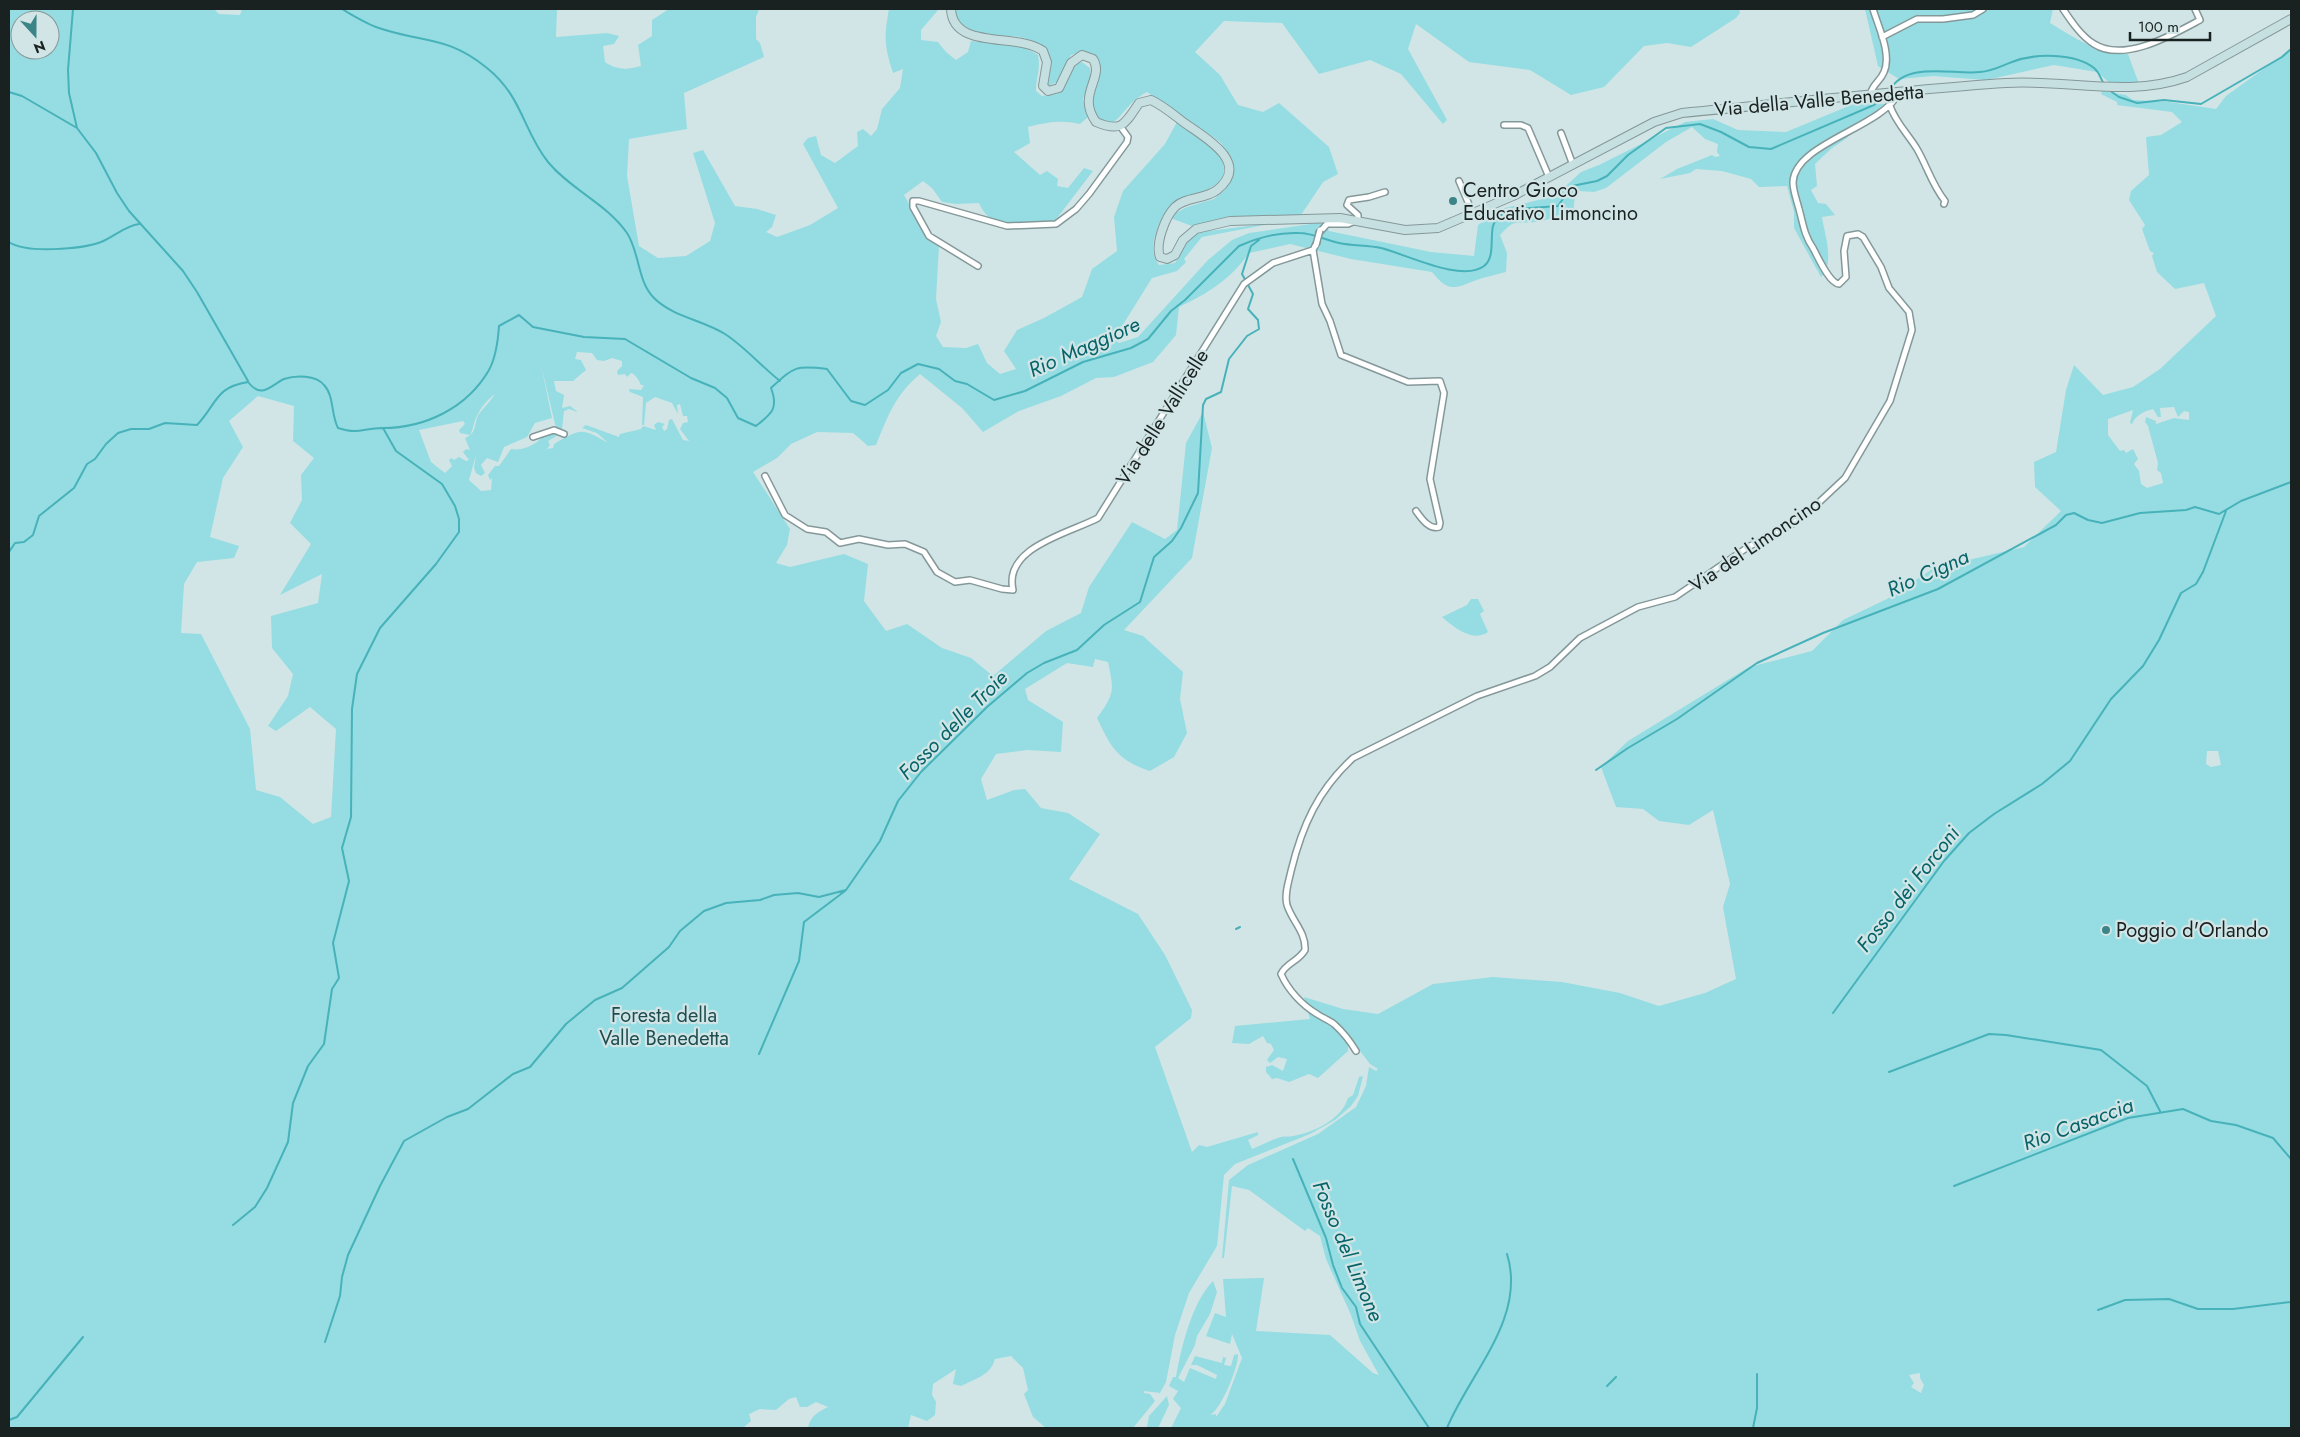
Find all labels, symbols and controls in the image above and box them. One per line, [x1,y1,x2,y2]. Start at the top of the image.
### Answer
north arrow [10,10,60,60]
scale bar [2130,10,2210,42]
text: 100 m [2138,16,2179,38]
text: N [31,36,48,58]
street label: Via della Valle Benedetta [1713,77,1925,124]
place label: Centro Gioco Educativo Limoncino [1463,176,1638,228]
marker: Centro Gioco Educativo Limoncino [1447,195,1459,207]
water label: Rio Maggiore [1024,309,1145,385]
street label: Via delle Vallicelle [1109,344,1216,491]
street label: Via del Limoncino [1683,489,1827,599]
water label: Rio Cigna [1882,541,1974,604]
water label: Fosso delle Troie [891,663,1015,787]
water label: Fosso dei Forconi [1849,819,1967,958]
place label: Poggio d'Orlando [2116,916,2268,945]
marker: Poggio d'Orlando [2100,924,2112,936]
park label: Foresta della Valle Benedetta [599,1001,729,1053]
water label: Rio Casaccia [2018,1090,2138,1158]
water label: Fosso del Limone [1305,1176,1391,1327]

